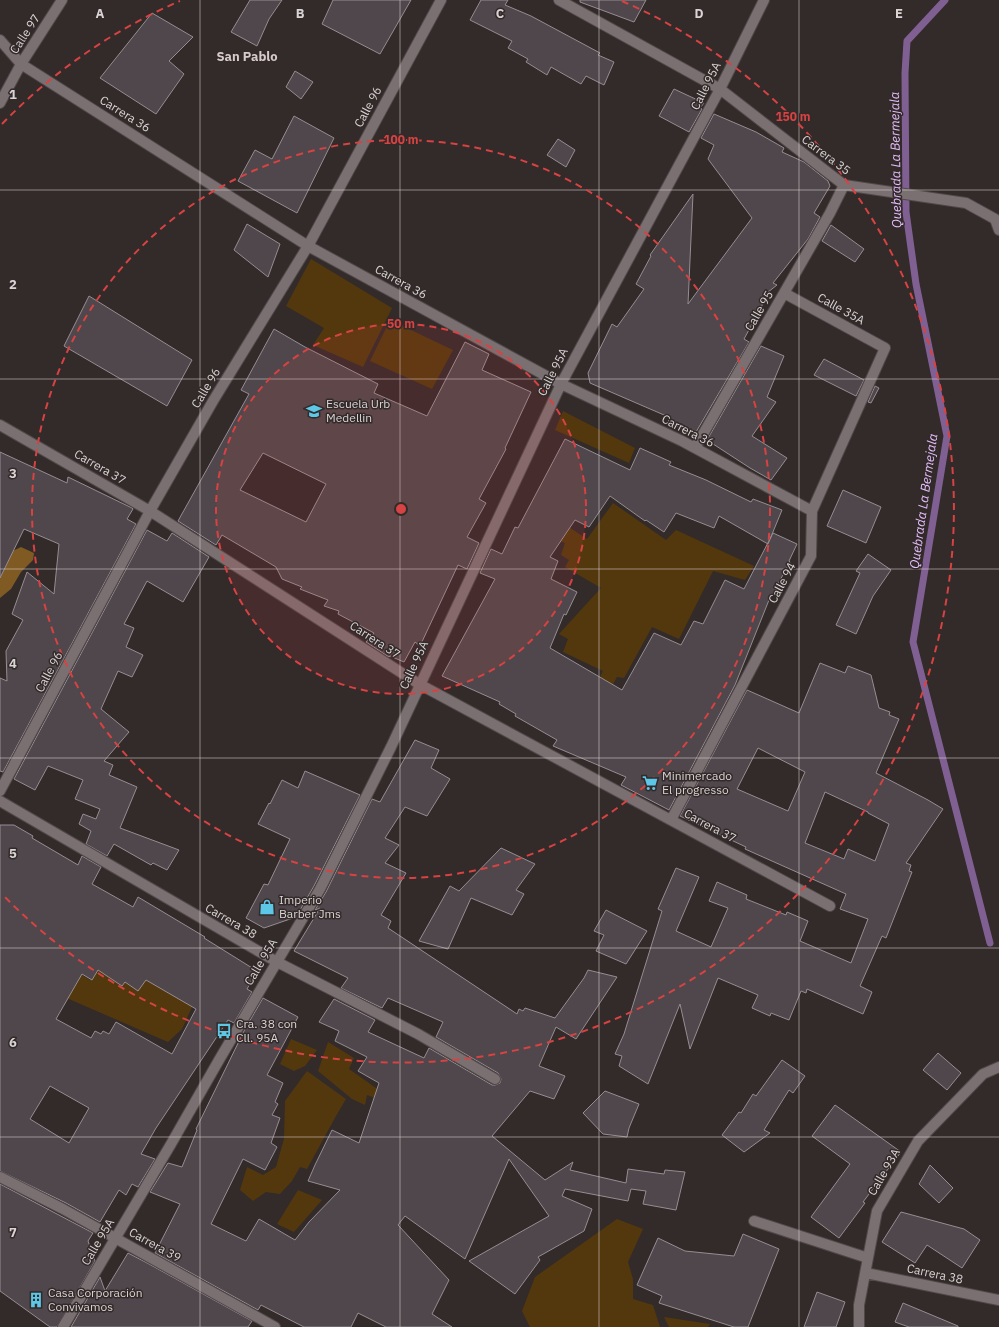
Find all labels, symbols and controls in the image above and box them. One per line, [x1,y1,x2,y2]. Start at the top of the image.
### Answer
text: A [96,5,105,22]
text: B [296,5,305,22]
text: C [496,5,505,22]
text: D [694,5,704,22]
text: E [895,5,903,22]
street label: Calle 97 [6,11,43,56]
district label: San Pablo [216,48,278,65]
street label: Calle 95A [687,59,724,112]
street label: Calle 96 [351,84,385,130]
text: 1 [9,86,17,103]
street label: Carrera 36 [97,92,153,135]
water label: Quebrada La Bermejala [886,92,905,228]
text: 150 m [775,109,811,124]
street label: Carrera 35 [799,131,854,178]
text: 100 m [383,132,419,147]
street label: Carrera 36 [373,261,430,302]
text: 2 [9,276,17,293]
street label: Calle 95 [741,288,776,334]
street label: Calle 35A [815,289,868,328]
text: 50 m [387,316,415,331]
street label: Calle 95A [534,345,571,398]
street label: Calle 96 [188,365,223,411]
place label: Escuela Urb Medellin [326,396,390,425]
school or university icon: Escuela Urb Medellin [305,402,323,420]
street label: Carrera 36 [659,411,717,450]
water label: Quebrada La Bermejala [906,432,941,570]
street label: Carrera 37 [72,446,129,487]
text: 3 [9,465,17,482]
centre of rings [394,502,408,516]
street label: Calle 94 [765,560,799,606]
street label: Carrera 37 [347,618,403,661]
street label: Calle 95A [396,638,431,691]
street label: Calle 96 [32,649,66,695]
text: 4 [9,655,17,672]
place label: Minimercado El progresso [662,768,732,797]
supermarket icon: Minimercado El progresso [641,774,659,792]
street label: Carrera 37 [681,806,739,846]
text: 5 [9,845,17,862]
place label: Imperio Barber Jms [279,892,341,921]
shop icon: Imperio Barber Jms [258,898,276,916]
street label: Carrera 38 [203,900,260,941]
street label: Calle 95A [241,935,281,988]
place label: Cra. 38 con Cll. 95A [236,1016,297,1045]
bus stop icon: Cra. 38 con Cll. 95A [215,1022,233,1040]
text: 6 [9,1034,17,1051]
street label: Calle 93A [864,1145,903,1198]
street label: Calle 95A [78,1215,118,1268]
text: 7 [9,1224,17,1241]
street label: Carrera 39 [127,1224,184,1265]
street label: Carrera 38 [906,1260,965,1287]
place label: Casa Corporación Convivamos [48,1285,143,1314]
building icon: Casa Corporación Convivamos [27,1291,45,1309]

